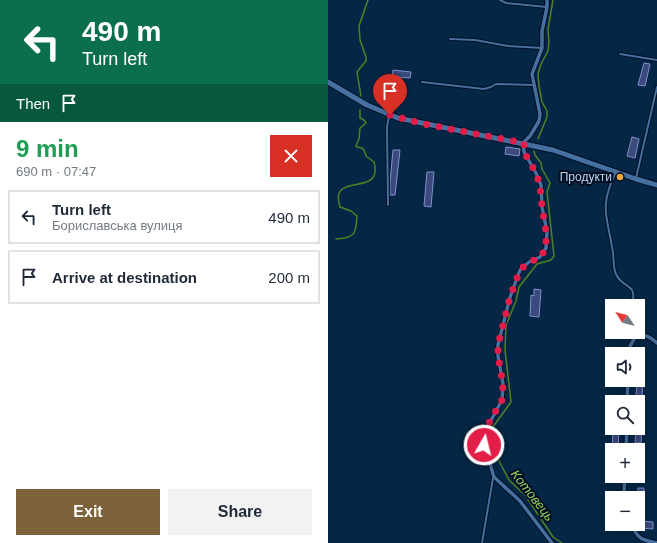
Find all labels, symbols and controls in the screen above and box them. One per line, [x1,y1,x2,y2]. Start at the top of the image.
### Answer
icon: left [16,16,68,68]
text: 490 m [82,16,161,47]
text: Turn left [82,49,147,69]
pin [373,74,407,115]
icon: arrive [379,80,401,102]
icon: arrive [58,92,80,114]
text: Then [16,95,50,112]
text: 9 min [16,135,79,162]
button: close [270,135,312,177]
text: 690 m · 07:47 [16,164,96,179]
place label: Продукти [560,170,612,184]
marker: Продукти [615,172,625,182]
text: Turn left [52,201,111,218]
icon: left [18,206,40,228]
text: 490 m [268,209,310,226]
text: Бориславська вулиця [52,218,183,233]
icon: arrive [18,266,40,288]
text: Arrive at destination [52,269,197,286]
text: 200 m [268,269,310,286]
north arrow [605,299,645,339]
map controls [605,299,645,531]
button: sound [605,347,645,387]
button: search [605,395,645,435]
position arrow [463,424,505,466]
button: + [605,443,645,483]
water label: Котовець [508,467,557,524]
button: Exit [16,489,160,535]
button: Share [168,489,312,535]
button: − [605,491,645,531]

